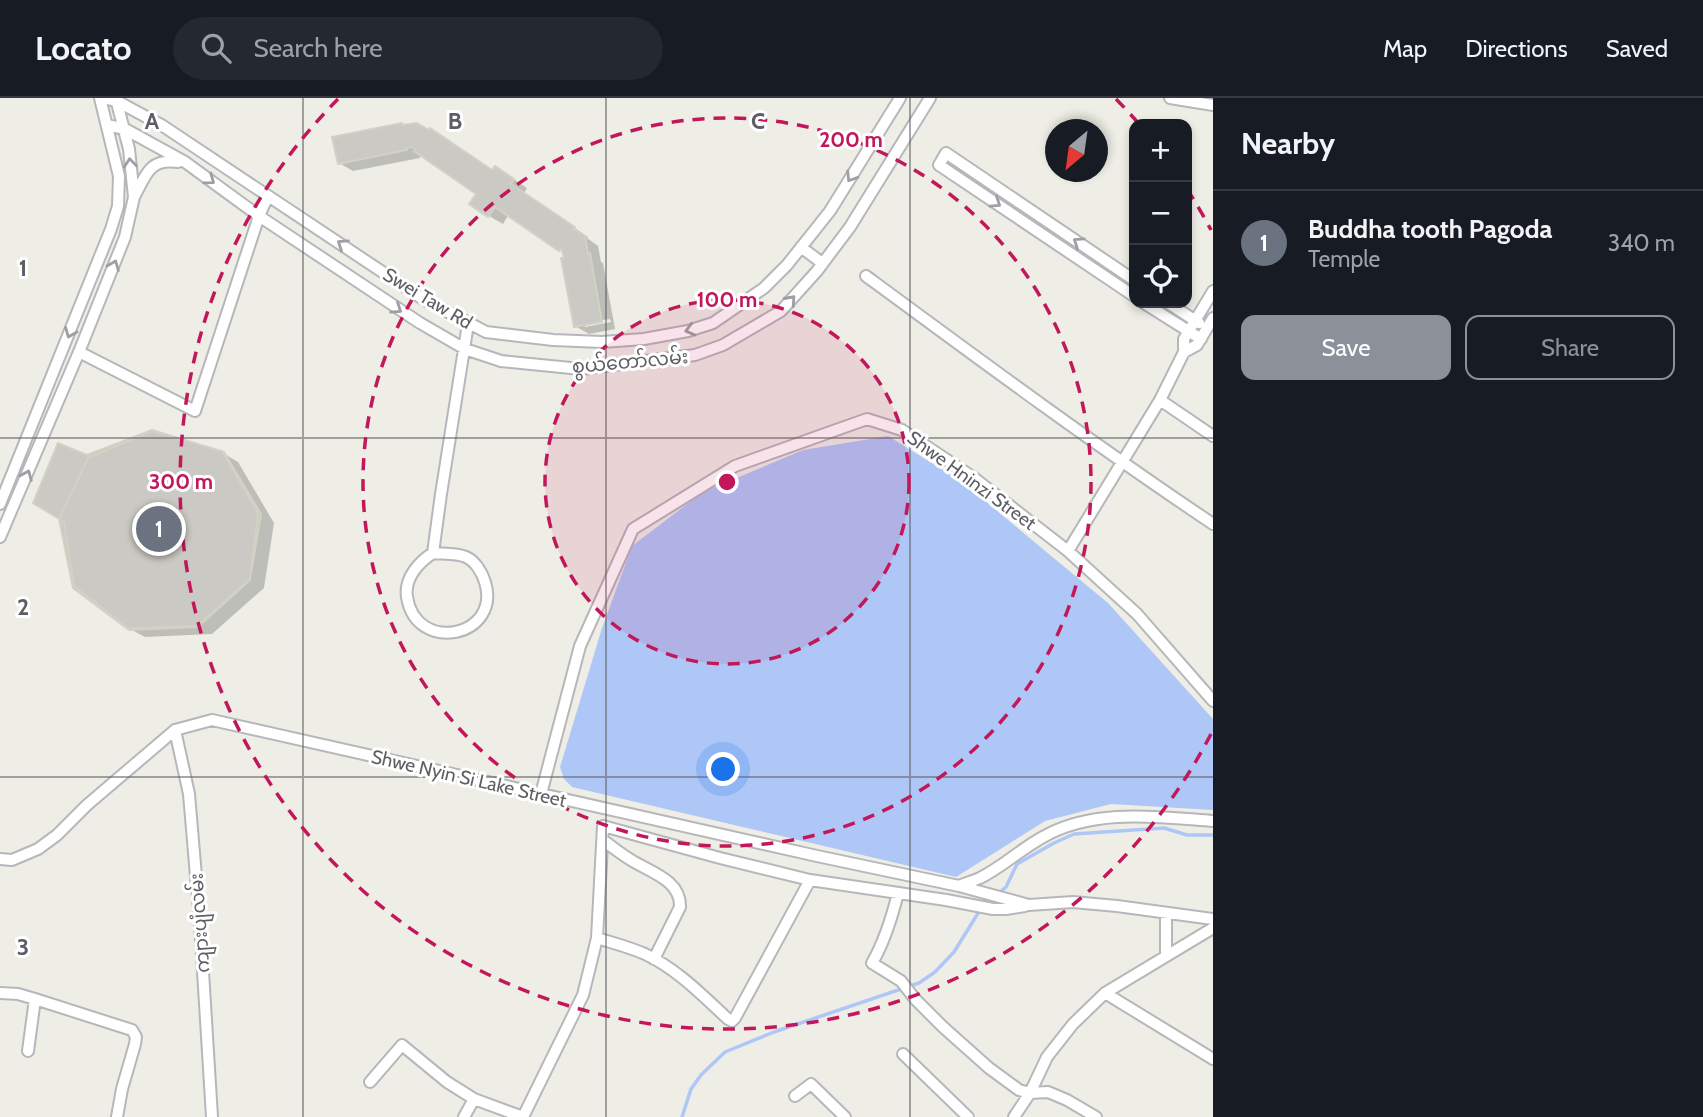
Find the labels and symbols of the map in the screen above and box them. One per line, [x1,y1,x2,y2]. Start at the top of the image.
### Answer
text: A [145,107,160,135]
text: B [448,107,462,135]
text: C [751,107,765,135]
north arrow [1045,119,1108,182]
text: 200 m [819,127,883,152]
one-way arrow [123,157,138,169]
one-way arrow [846,169,859,182]
one-way arrow [202,172,214,185]
one-way arrow [988,195,1001,207]
one-way arrow [1072,237,1085,250]
one-way arrow [337,240,350,253]
text: 1 [19,254,27,282]
one-way arrow [106,259,120,271]
street label: Swei Taw Rd [379,263,477,334]
text: 100 m [697,287,757,312]
one-way arrow [782,296,795,309]
one-way arrow [390,300,403,313]
one-way arrow [684,322,696,336]
one-way arrow [65,327,79,339]
street label: စွယ်တော်လမ်း [571,342,690,382]
street label: Shwe Hninzi Street [903,426,1041,535]
one-way arrow [19,469,33,482]
text: 300 m [149,469,213,494]
centre of rings [715,470,739,494]
pin: 1 [136,503,182,555]
text: 2 [17,593,29,621]
street label: Shwe Nyin Si Lake Street [369,745,569,812]
your location [706,752,740,786]
street label: ကျားပျံလမ်း [182,872,218,974]
text: 3 [17,933,29,961]

